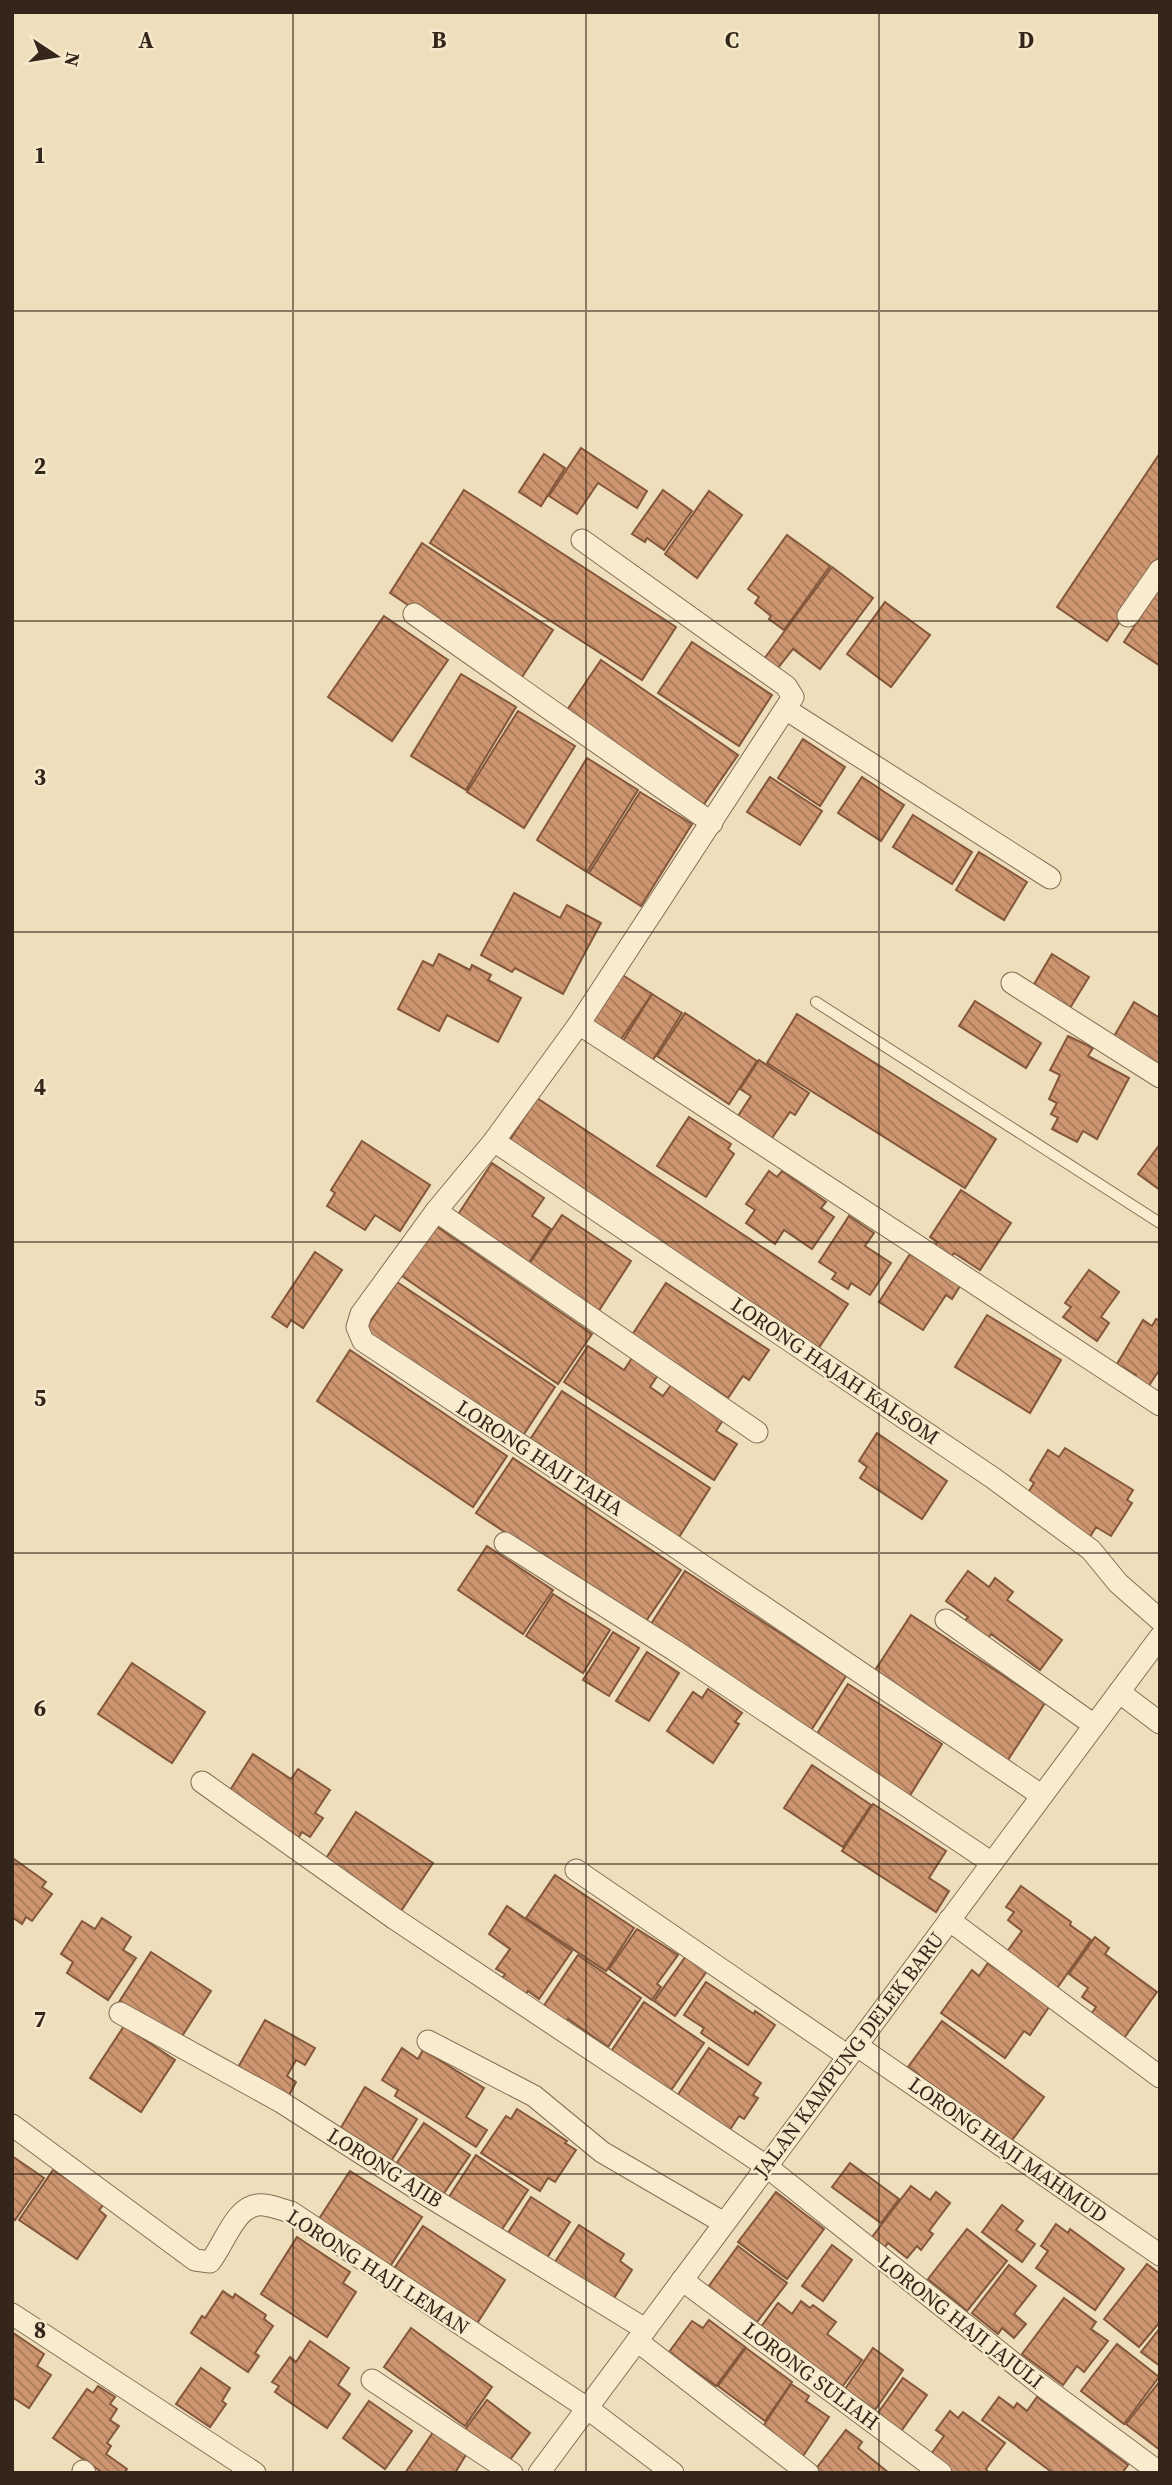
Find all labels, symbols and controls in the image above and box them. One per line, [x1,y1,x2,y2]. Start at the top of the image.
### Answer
north arrow [21,21,91,91]
text: A [138,24,154,56]
text: B [432,24,447,56]
text: C [725,24,739,56]
text: D [1018,24,1034,56]
text: N [58,50,87,69]
text: 1 [34,139,46,171]
text: 2 [34,450,46,482]
text: 3 [34,761,46,793]
text: 4 [34,1071,46,1103]
street label: LORONG HAJAH KALSOM [726,1290,945,1451]
text: 5 [34,1382,46,1414]
street label: LORONG HAJI TAHA [451,1393,630,1523]
text: 6 [34,1692,46,1724]
street label: JALAN KAMPUNG DELEK BARU [746,1926,951,2184]
text: 7 [34,2003,46,2035]
street label: LORONG HAJI MAHMUD [903,2070,1114,2229]
street label: LORONG AJIB [322,2121,448,2215]
street label: LORONG HAJI LEMAN [281,2202,475,2341]
street label: LORONG HAJI JAJULI [873,2248,1050,2395]
text: 8 [34,2314,46,2346]
street label: LORONG SULIAH [737,2315,885,2436]

